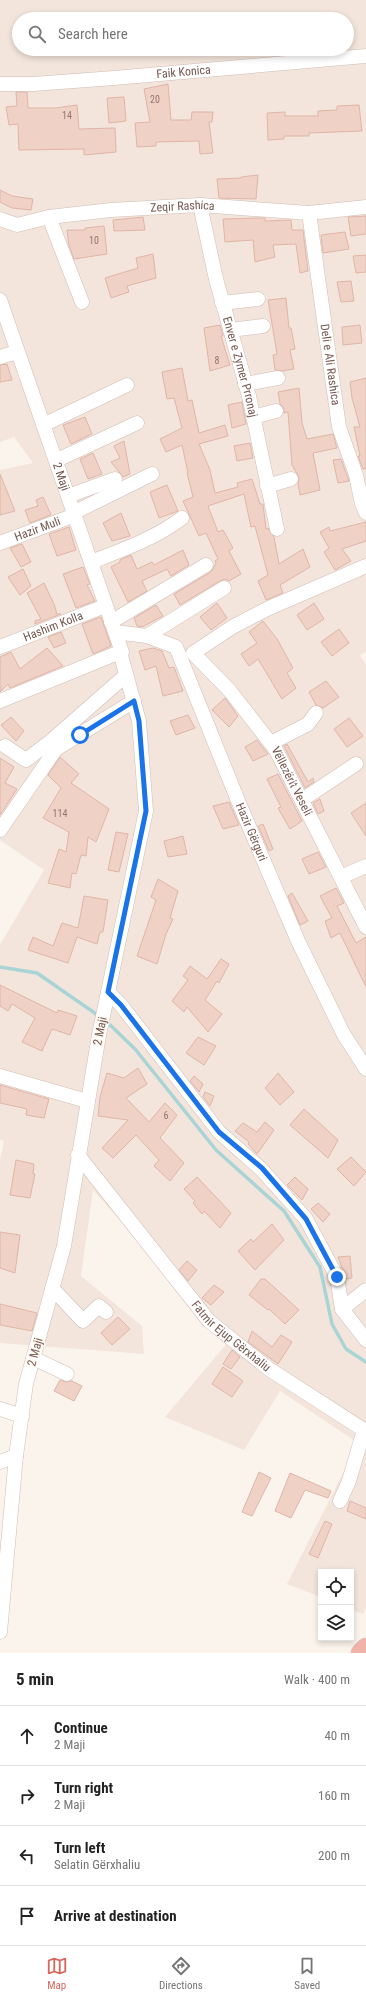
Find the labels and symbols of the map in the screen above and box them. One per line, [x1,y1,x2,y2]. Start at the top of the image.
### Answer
street label: Faik Konica [156,63,212,81]
house number: 20 [150,94,160,105]
house number: 14 [62,110,72,121]
street label: Zeqir Rashica [150,198,215,215]
house number: 10 [89,235,99,246]
street label: Enver e Zymer Prronaj [220,315,260,419]
street label: Deli e Ali Rashica [318,323,343,406]
house number: 8 [215,355,220,366]
street label: 2 Maji [50,461,73,493]
street label: Hazir Muli [12,514,62,544]
street label: Hashim Kolla [21,608,85,644]
route start [71,726,89,744]
street label: Vëllezërit Veseli [269,744,315,818]
street label: Hazir Gërguri [233,801,270,863]
house number: 114 [53,808,67,819]
street label: 2 Maji [90,1015,110,1047]
house number: 6 [164,1110,169,1121]
route end [328,1268,346,1286]
street label: Fatmir Ejup Gërxhaliu [189,1298,274,1375]
street label: 2 Maji [24,1336,46,1368]

